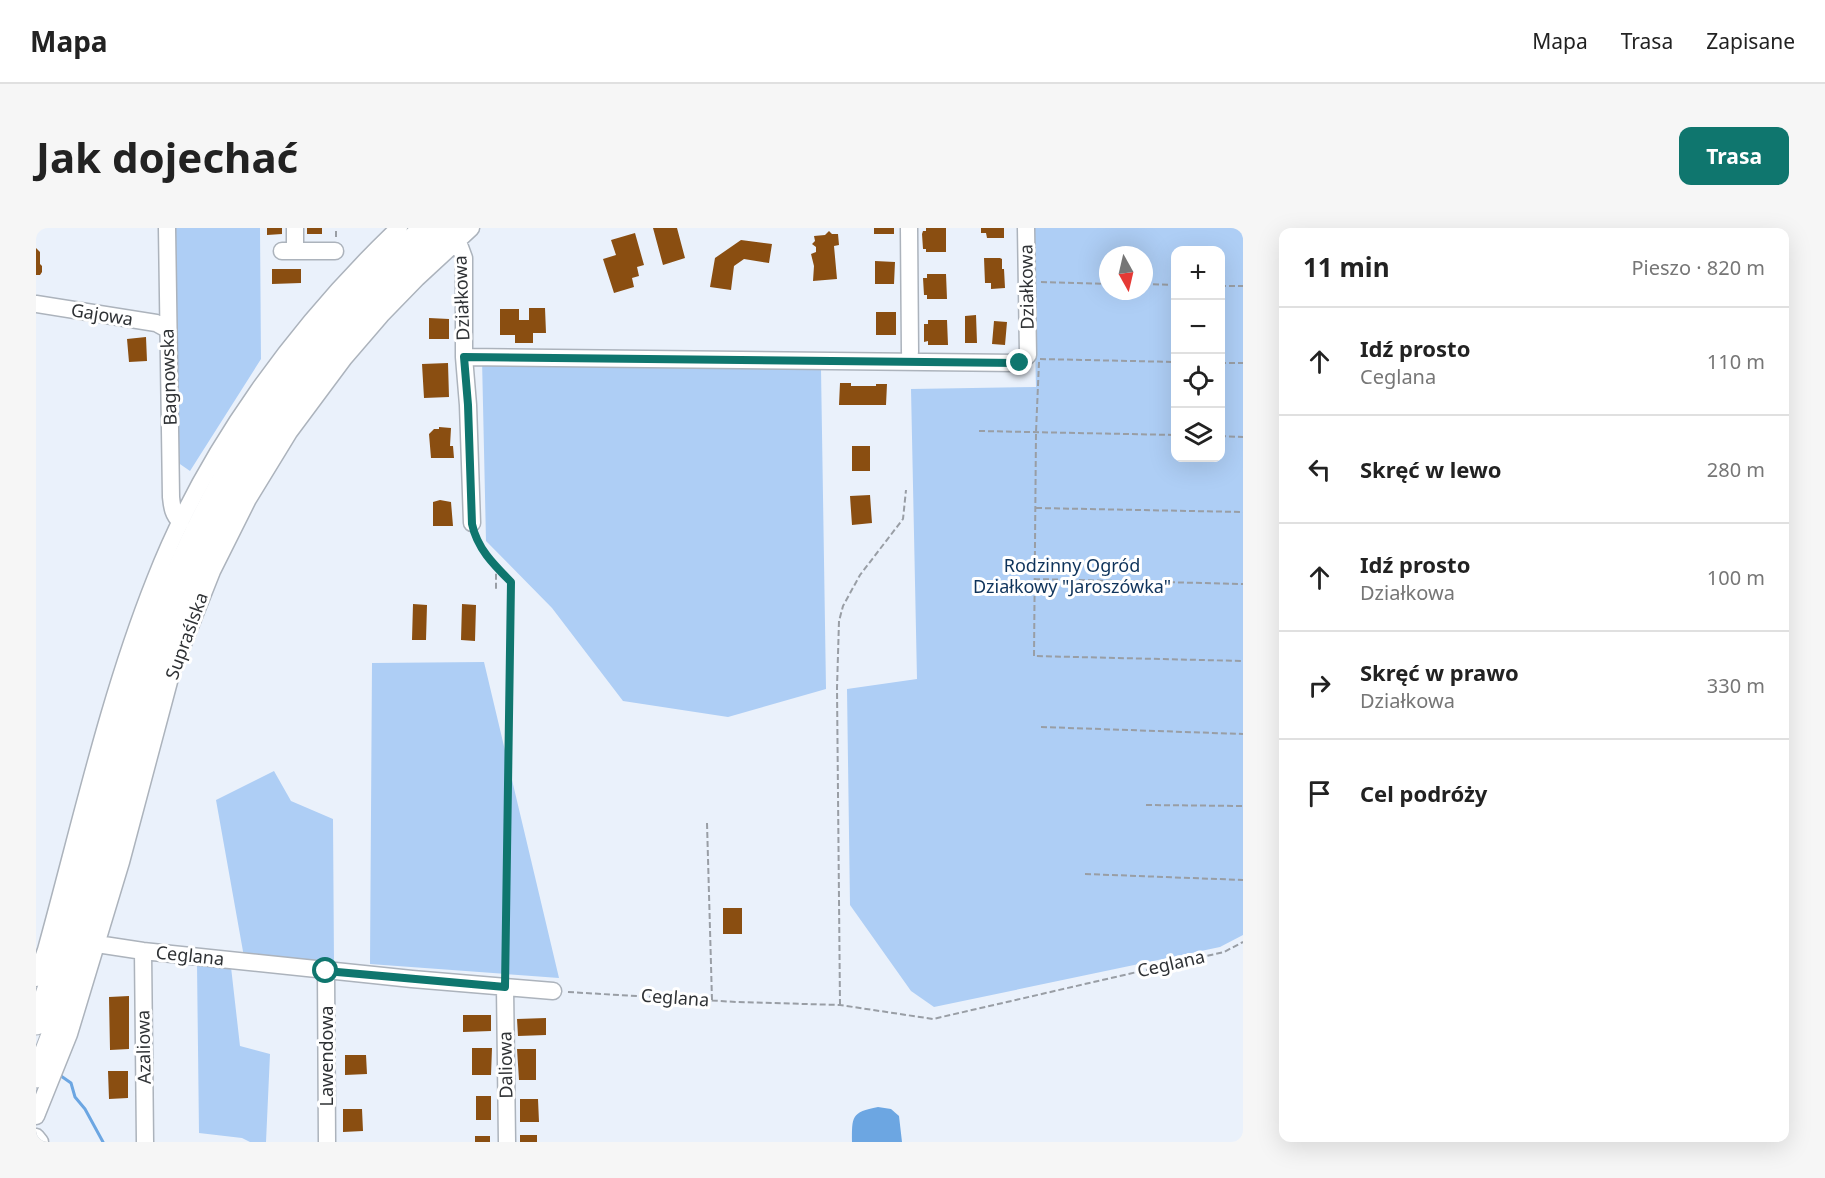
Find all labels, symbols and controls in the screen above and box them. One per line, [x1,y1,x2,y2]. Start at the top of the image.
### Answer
text: Mapa [30,22,108,60]
text: Mapa [1532,27,1588,55]
text: Trasa [1621,27,1673,55]
text: Zapisane [1706,27,1795,55]
button: Trasa [1679,127,1789,185]
text: Jak dojechać [36,128,298,185]
street label: Działkowa [1013,244,1039,330]
north arrow [1099,246,1153,300]
map controls [1171,246,1225,462]
button: + [1171,246,1225,300]
text: 11 min [1303,249,1390,285]
text: Pieszo · 820 m [1631,254,1765,281]
street label: Działkowa [448,255,474,341]
street label: Gajowa [69,297,135,331]
button: − [1171,300,1225,354]
street label: Bagnowska [154,328,182,426]
text: Idź prosto [1360,333,1470,363]
icon: ahead [1303,345,1336,378]
text: 110 m [1707,348,1765,375]
route end [1006,349,1032,375]
button: locate [1171,354,1225,408]
text: Ceglana [1360,363,1436,390]
button: layers [1171,408,1225,462]
icon: left [1303,453,1336,486]
text: Skręć w lewo [1360,454,1502,484]
text: 280 m [1707,456,1765,483]
text: Idź prosto [1360,549,1470,579]
park label: Rodzinny Ogród Działkowy "Jaroszówka" [973,553,1171,598]
icon: ahead [1303,561,1336,594]
text: 100 m [1707,564,1765,591]
text: Działkowa [1360,579,1455,606]
street label: Supraślska [159,589,213,682]
text: Skręć w prawo [1360,657,1519,687]
icon: right [1303,669,1336,702]
text: 330 m [1707,672,1765,699]
text: Działkowa [1360,687,1455,714]
icon: arrive [1303,777,1336,810]
text: Cel podróży [1360,778,1487,808]
street label: Ceglana [155,939,225,971]
street label: Ceglana [1135,944,1207,982]
route start [312,957,338,983]
street label: Ceglana [640,983,710,1011]
street label: Lawendowa [314,1006,338,1106]
street label: Azaliowa [130,1010,156,1084]
street label: Daliowa [492,1031,518,1099]

